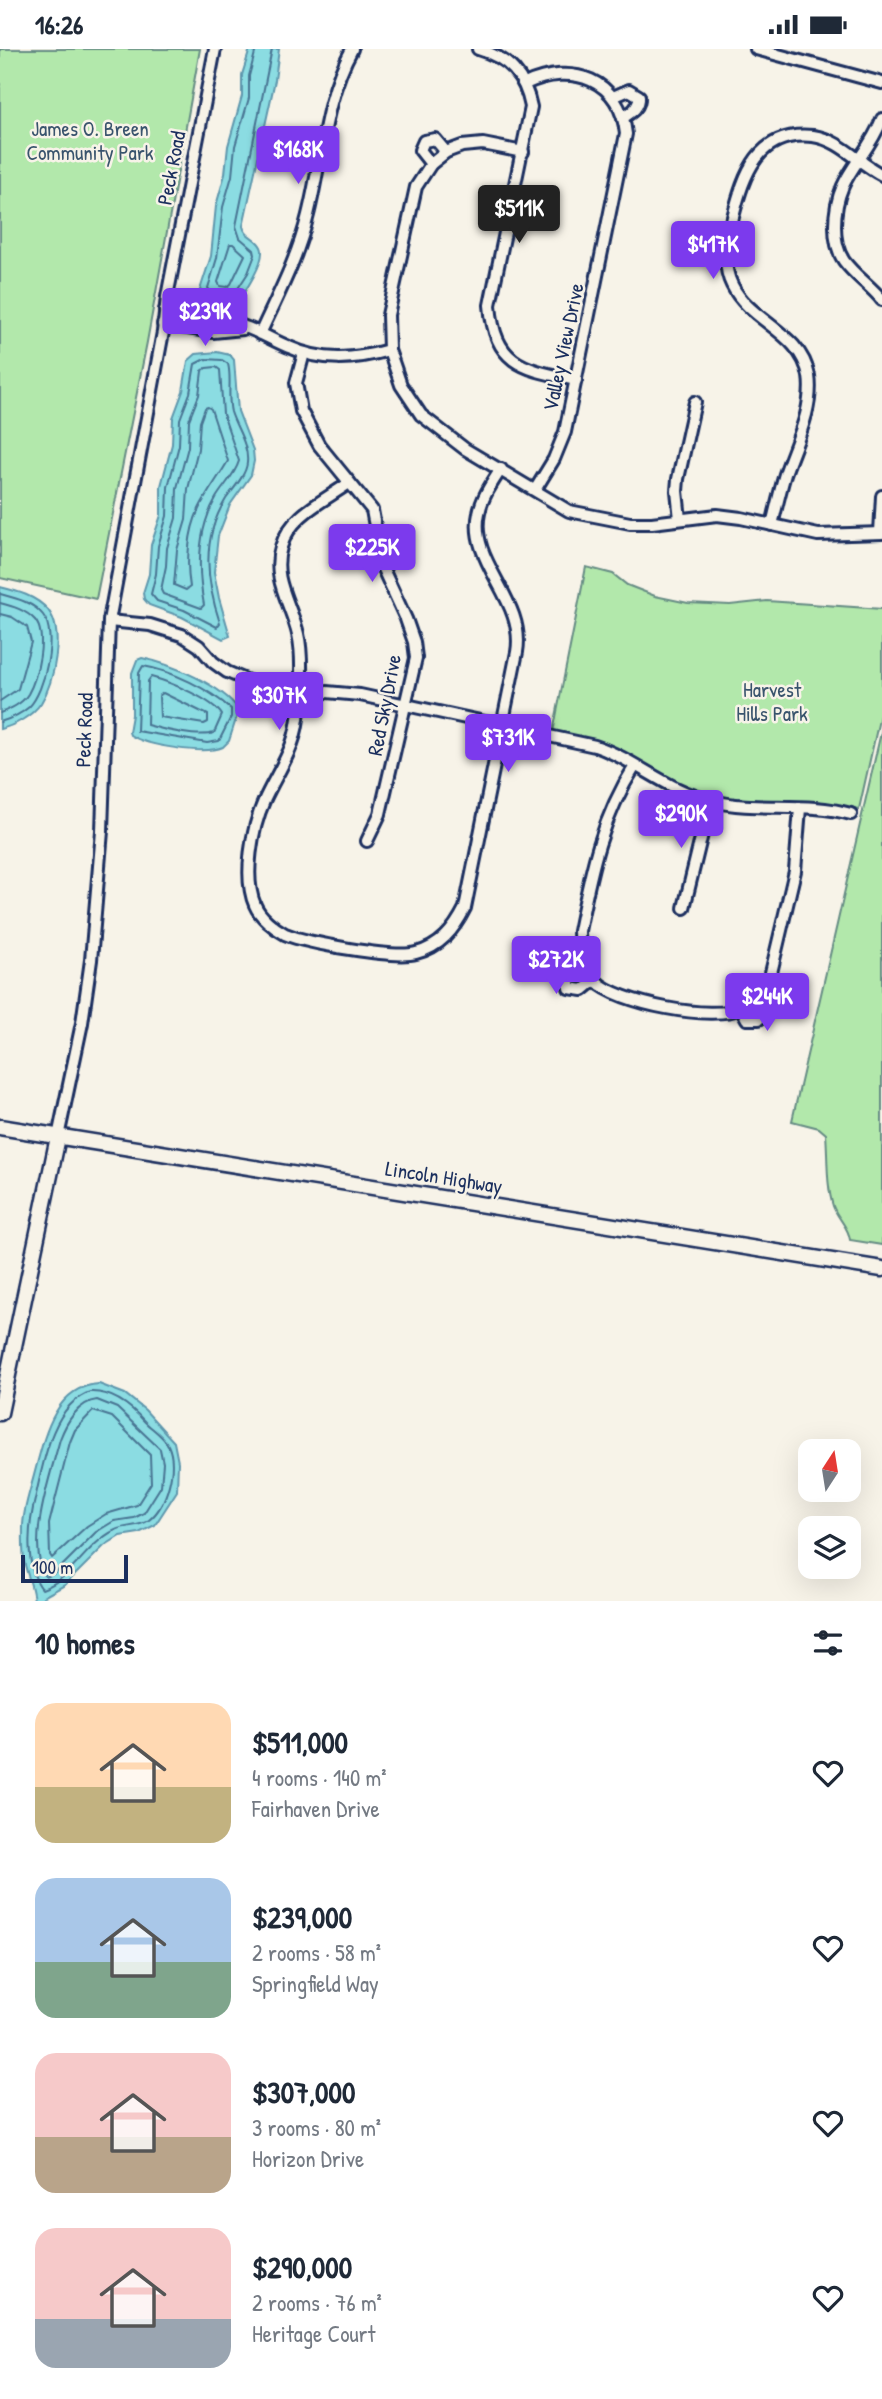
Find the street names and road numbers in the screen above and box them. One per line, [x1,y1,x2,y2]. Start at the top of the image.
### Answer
street label: Peck Road [150,129,192,207]
street label: Valley View Drive [535,280,591,414]
street label: Red Sky Drive [360,652,408,758]
street label: Peck Road [68,692,100,768]
street label: Lincoln Highway [383,1153,505,1201]

